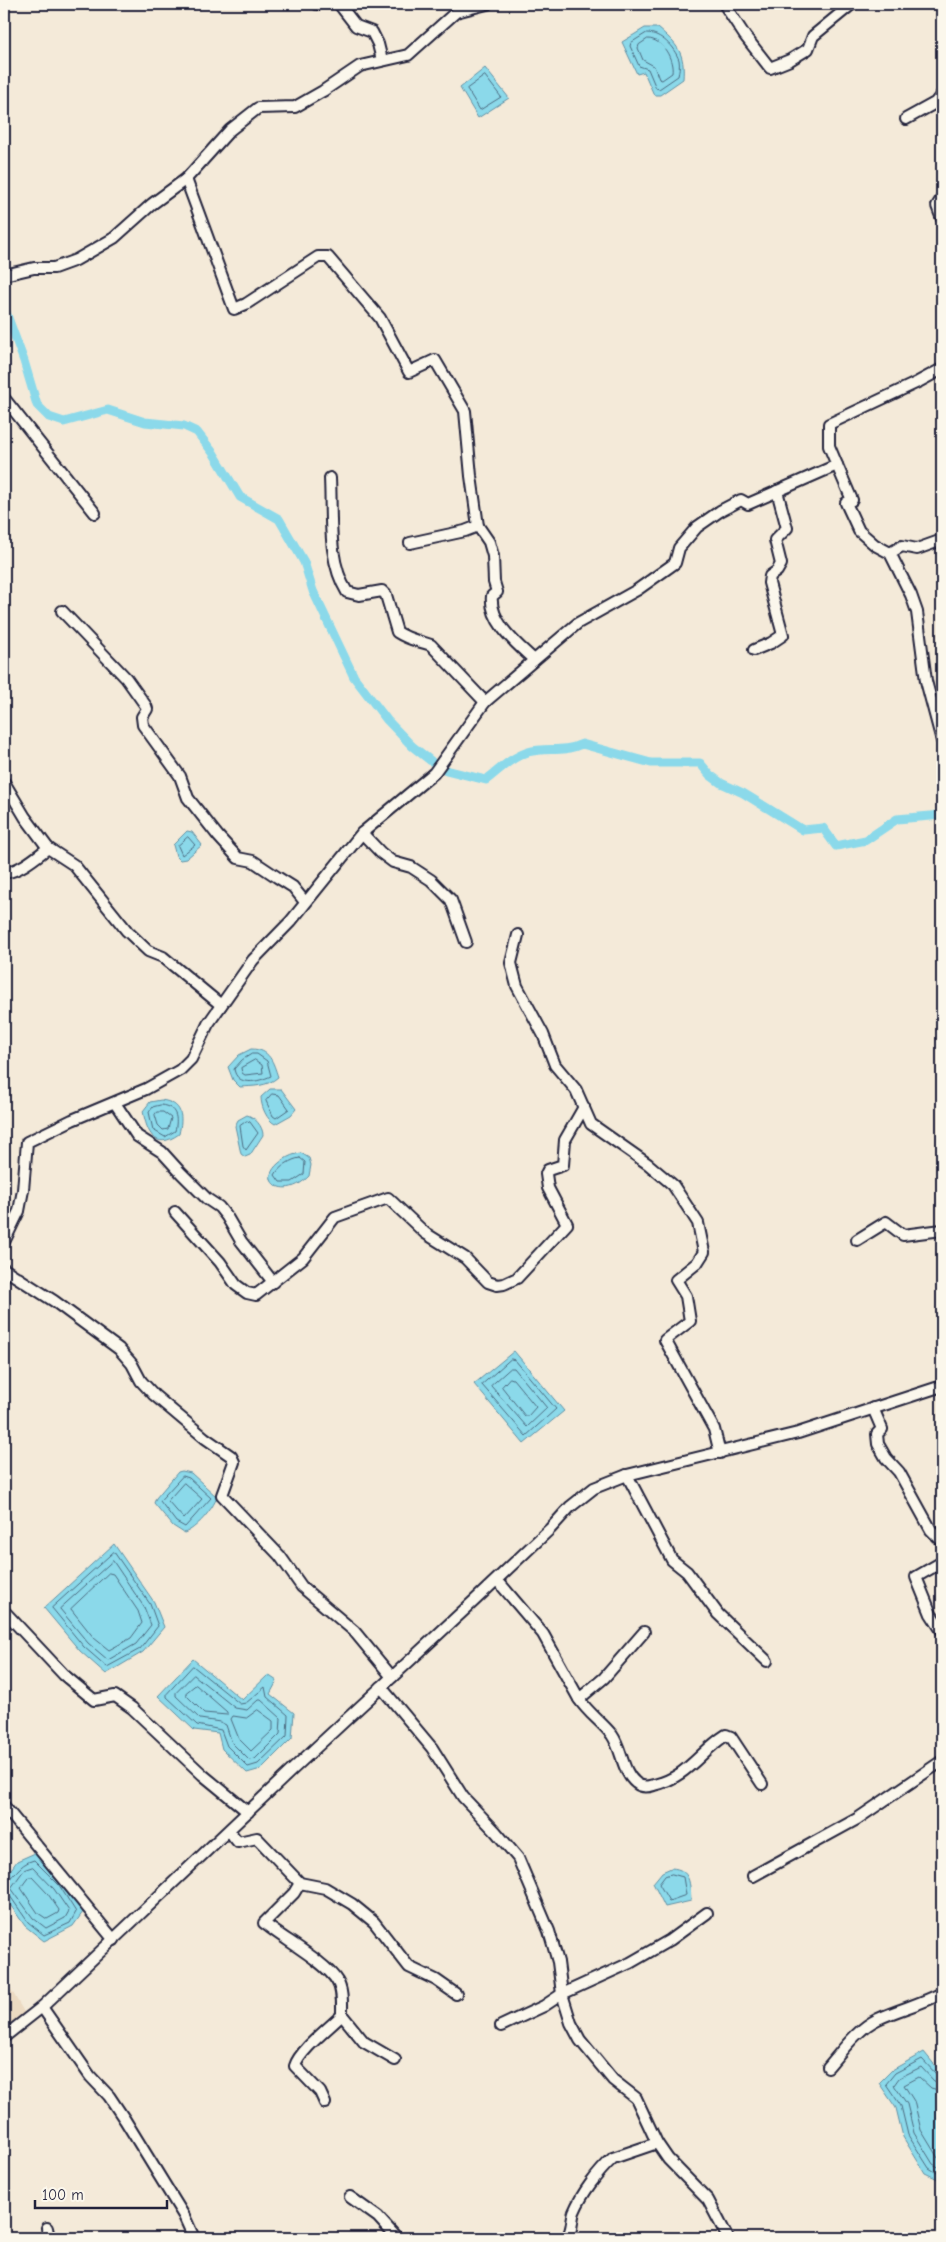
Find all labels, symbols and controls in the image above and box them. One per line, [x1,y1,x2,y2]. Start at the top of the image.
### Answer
scale bar [35,2177,168,2209]
text: 100 m [42,2186,84,2204]

